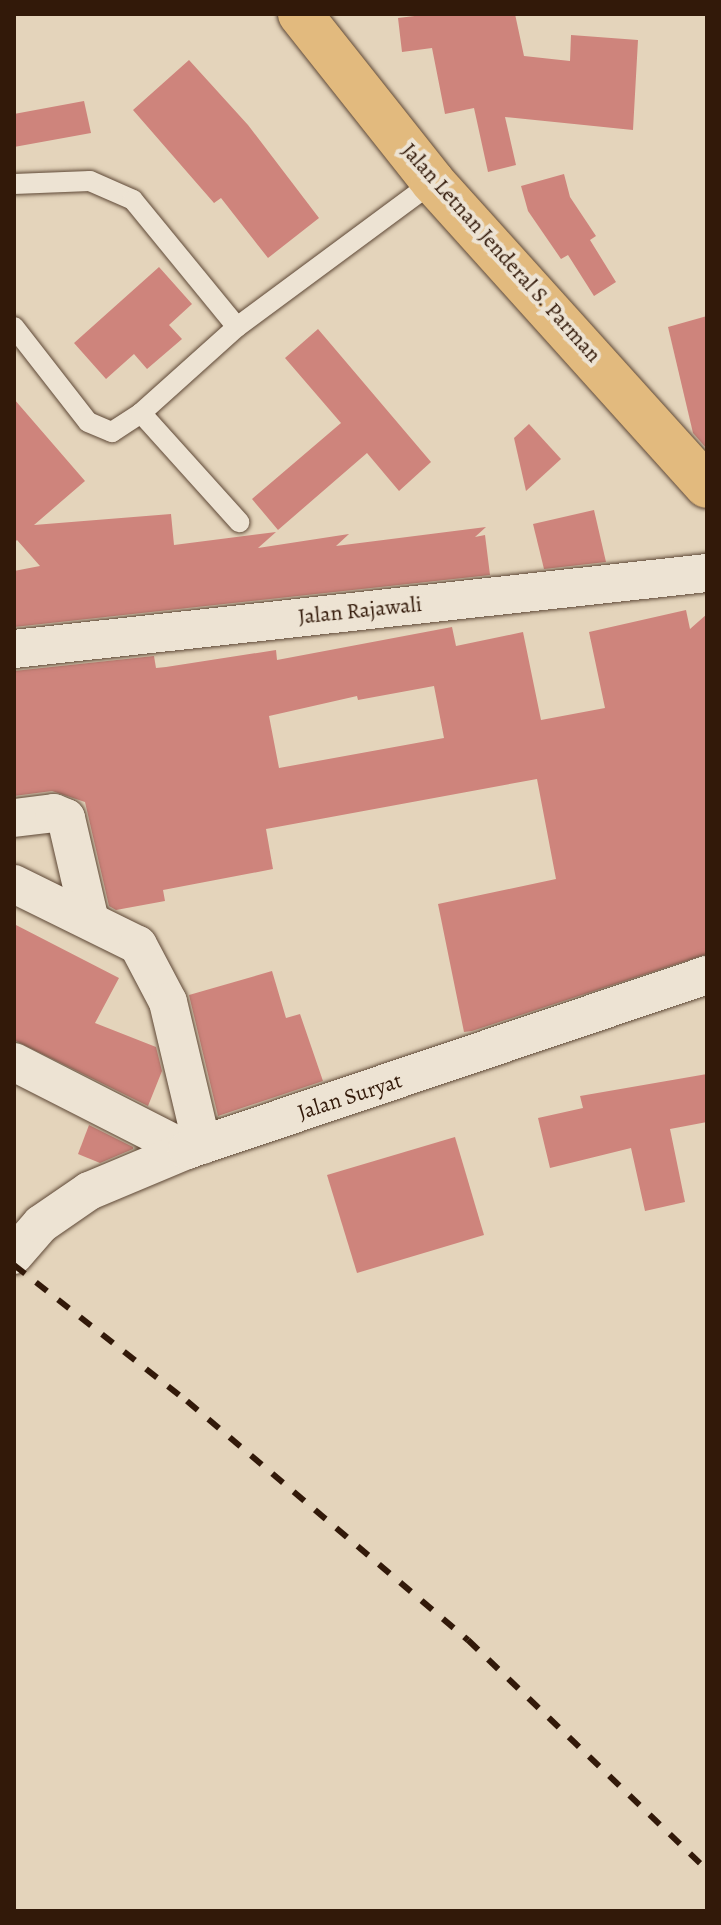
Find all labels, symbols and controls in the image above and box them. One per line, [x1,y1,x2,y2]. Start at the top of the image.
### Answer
street label: Jalan Letnan Jenderal S. Parman [395,138,607,368]
street label: Jalan Rajawali [297,591,423,631]
street label: Jalan Suryat [295,1068,405,1126]

